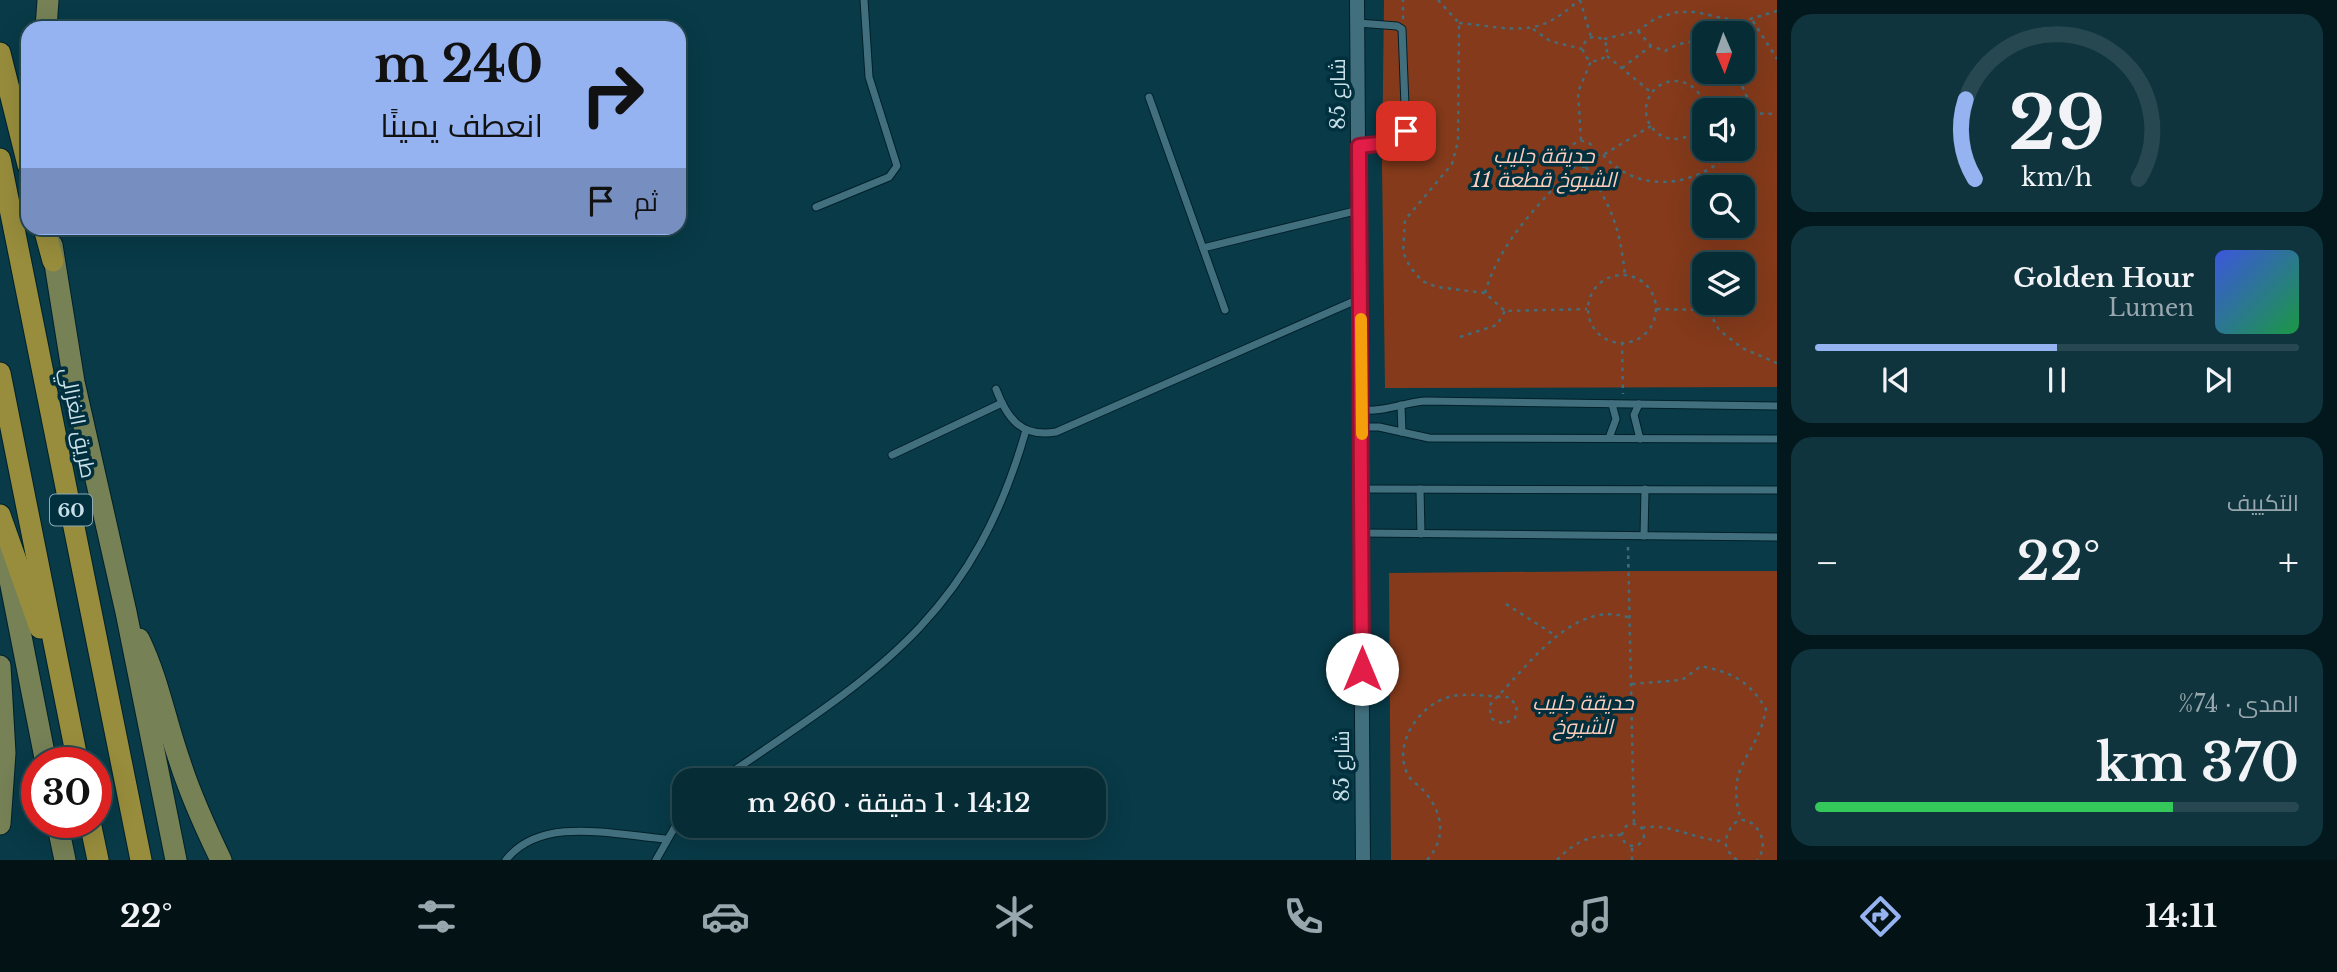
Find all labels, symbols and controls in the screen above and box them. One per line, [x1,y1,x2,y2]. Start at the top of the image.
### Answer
north arrow [1692,21,1755,84]
map controls [1692,21,1755,315]
text: 240 m [374,34,543,95]
icon: right [567,49,658,140]
street label: شارع 85 [1325,58,1352,130]
text: 29 [2009,78,2105,169]
button: sound [1692,98,1755,161]
pin [1376,101,1436,161]
text: انعطف يمينًا [380,106,543,146]
icon: arrive [1387,112,1425,150]
park label: حديقة جليب الشيوخ قطعة 11 [1470,143,1619,194]
text: km/h [2022,162,2092,193]
button: search [1692,175,1755,238]
icon: arrive [582,182,620,220]
text: ثم [634,186,658,218]
button: layers [1692,252,1755,315]
text: Golden Hour [2013,262,2194,294]
text: Lumen [2108,294,2194,322]
icon: previous [1877,361,1915,399]
icon: pause [2038,361,2076,399]
icon: next [2199,361,2237,399]
street label: طريق الغزالي [52,365,101,481]
text: التكييف [2227,489,2299,517]
road number: 60 [50,495,92,526]
text: 22° [2017,530,2101,594]
text: − [1815,539,1839,586]
text: + [2278,539,2299,586]
position arrow [1325,632,1399,706]
park label: حديقة جليب الشيوخ [1532,690,1635,741]
text: المدى · 74% [2178,690,2299,718]
street label: شارع 85 [1329,730,1356,802]
text: 370 km [2096,731,2299,795]
speed limit sign: 30 [21,747,112,838]
text: 14:12 · 1 دقيقة · 260 m [747,787,1031,819]
icon: filters [412,892,461,941]
icon: car [701,892,750,941]
icon: climate [990,892,1039,941]
icon: phone [1279,892,1328,941]
icon: music [1567,892,1616,941]
icon: directions [1856,892,1905,941]
text: 22° [120,896,172,936]
text: 14:11 [2145,896,2217,936]

